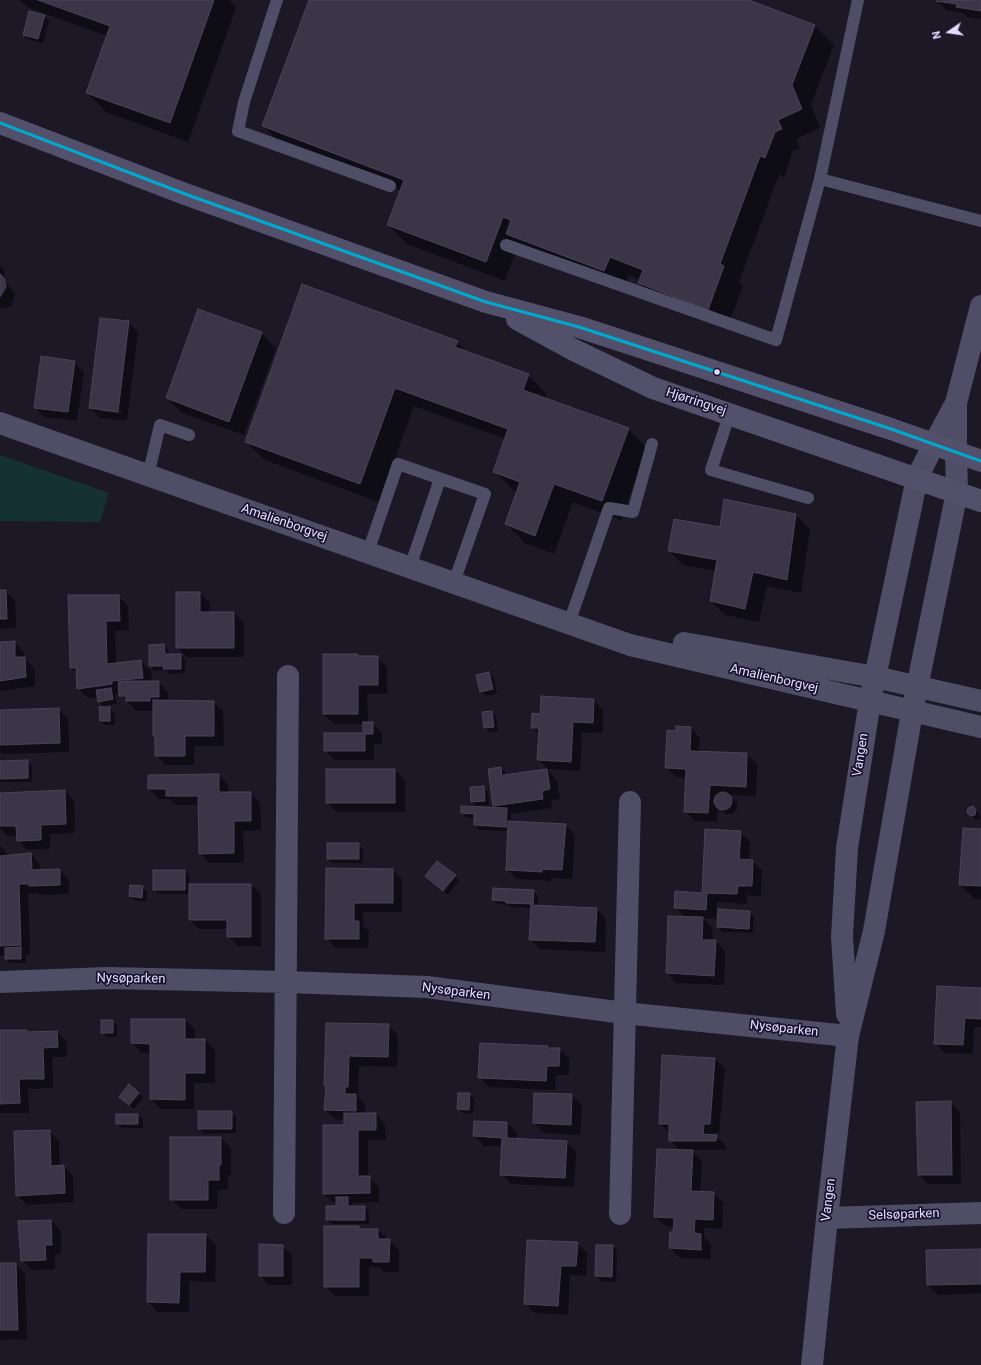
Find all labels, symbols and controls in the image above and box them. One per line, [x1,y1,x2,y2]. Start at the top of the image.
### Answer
north arrow [929,12,969,52]
text: N [930,30,944,40]
unlabelled marker [712,367,722,377]
street label: Hjørringvej [664,385,728,419]
street label: Amalienborgvej [239,501,329,545]
street label: Amalienborgvej [728,661,820,697]
street label: Vangen [850,732,872,778]
street label: Nysøparken [96,971,166,987]
street label: Nysøparken [421,980,491,1004]
street label: Nysøparken [749,1018,819,1040]
street label: Vangen [819,1177,839,1223]
street label: Selsøparken [868,1206,940,1224]

